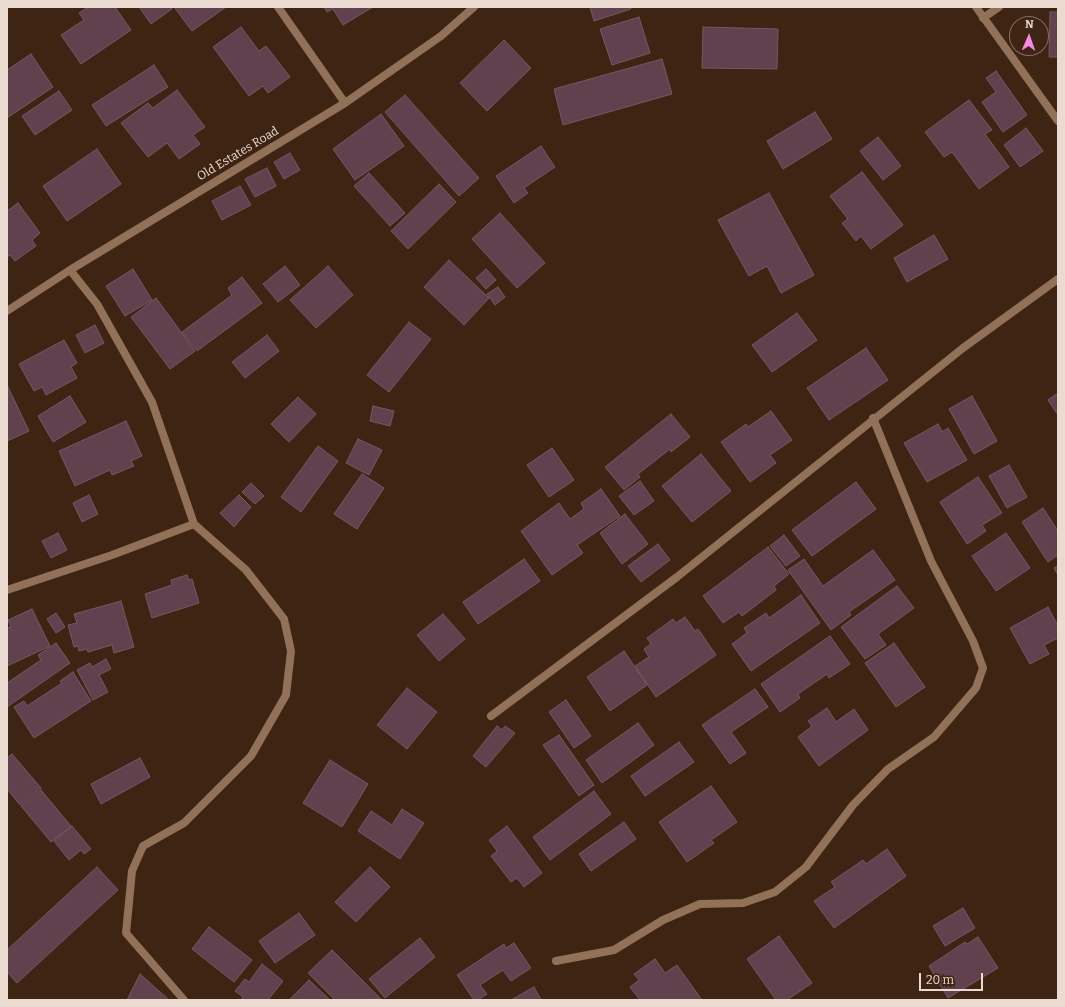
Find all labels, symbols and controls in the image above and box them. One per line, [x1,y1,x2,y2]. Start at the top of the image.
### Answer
north arrow [1009,16,1049,56]
text: N [1025,18,1034,31]
street label: Old Estates Road [195,124,281,184]
scale bar [921,965,985,991]
text: 20 m [926,973,954,987]

